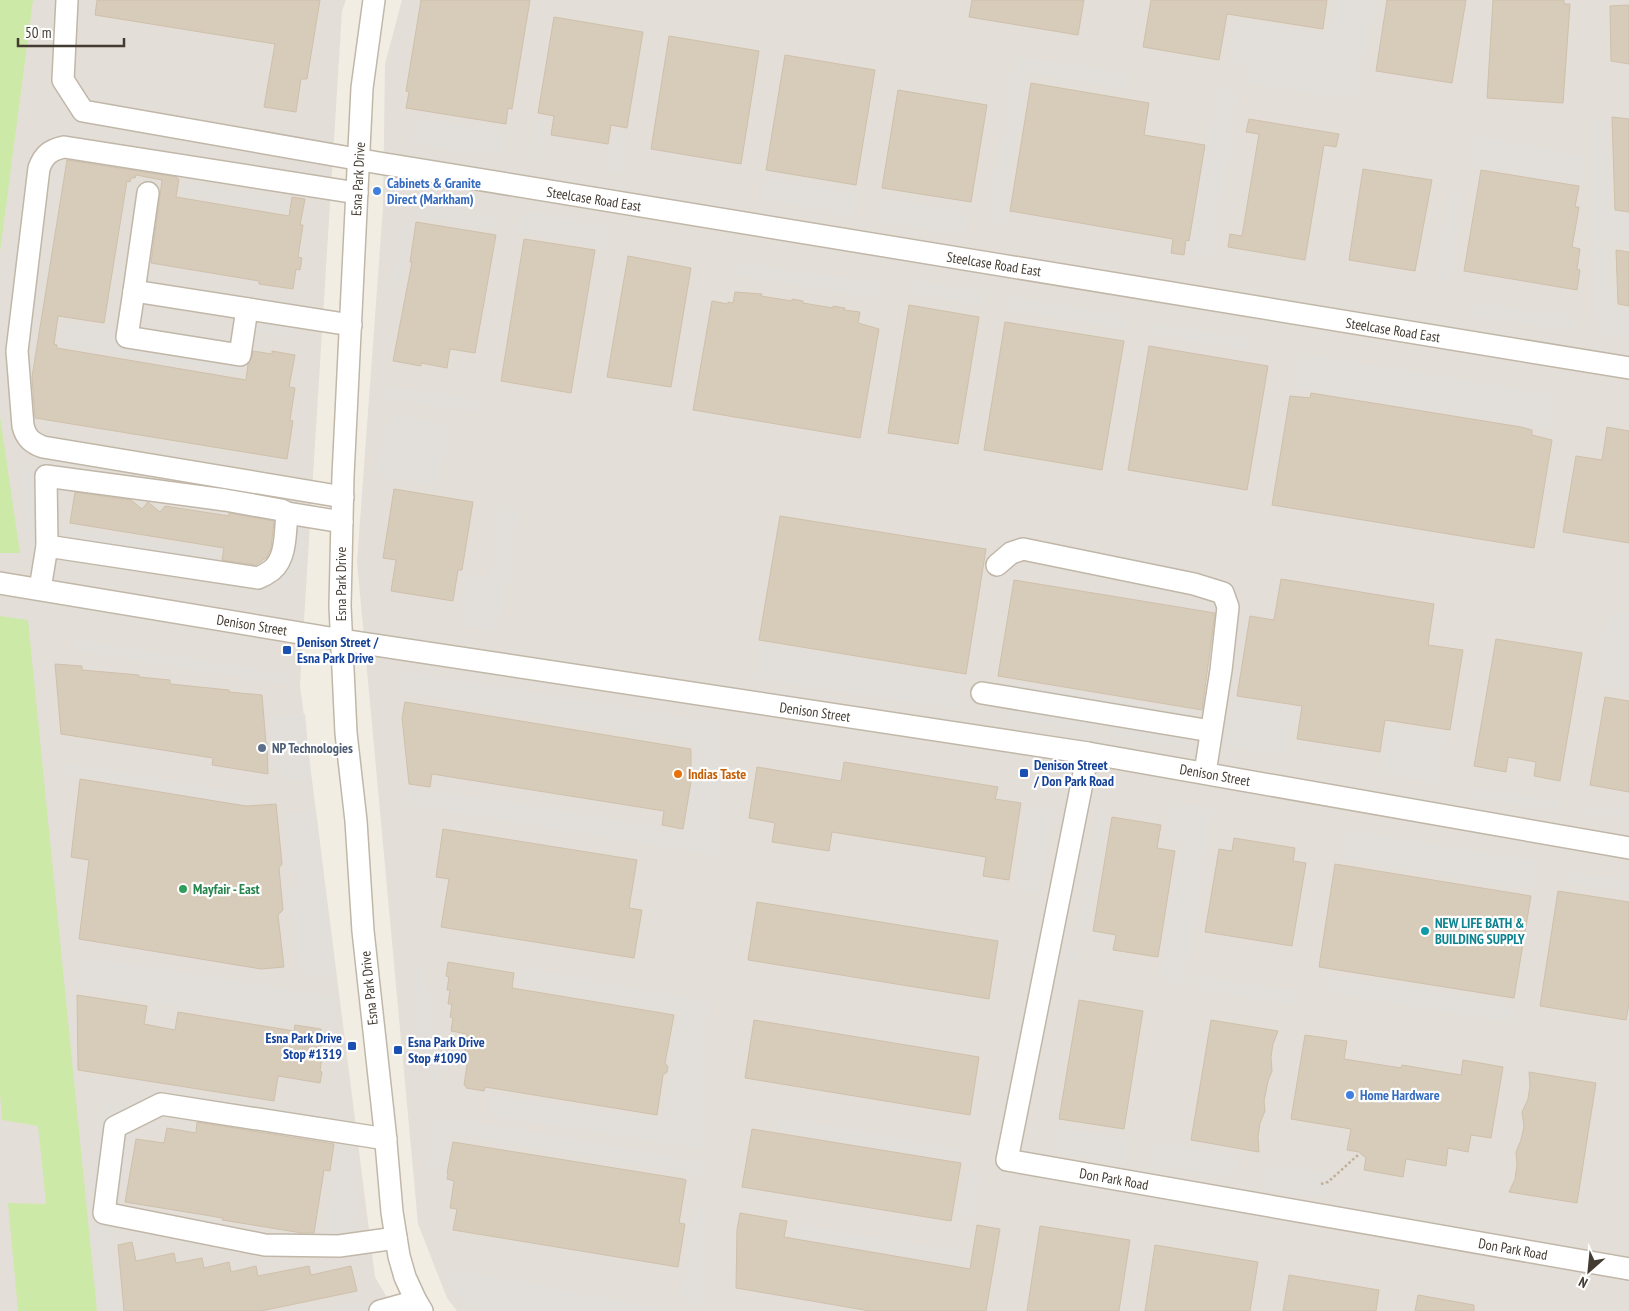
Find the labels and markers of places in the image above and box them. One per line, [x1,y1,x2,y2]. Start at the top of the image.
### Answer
place label: Cabinets & Granite Direct (Markham) [387,174,481,208]
marker: Cabinets & Granite Direct (Markham) [371,185,383,197]
place label: Denison Street / Esna Park Drive [297,633,379,667]
marker: Denison Street / Esna Park Drive [281,644,293,656]
place label: NP Technologies [272,739,353,757]
marker: NP Technologies [256,742,268,754]
place label: Denison Street / Don Park Road [1033,756,1114,790]
place label: Indias Taste [688,765,746,783]
marker: Denison Street / Don Park Road [1018,767,1030,779]
marker: Indias Taste [672,768,684,780]
place label: Mayfair - East [193,880,260,898]
marker: Mayfair - East [177,883,189,895]
place label: NEW LIFE BATH & BUILDING SUPPLY [1435,914,1525,948]
marker: NEW LIFE BATH & BUILDING SUPPLY [1419,925,1431,937]
place label: Esna Park Drive Stop #1319 [265,1029,342,1063]
place label: Esna Park Drive Stop #1090 [408,1033,485,1067]
marker: Esna Park Drive Stop #1319 [346,1040,358,1052]
marker: Esna Park Drive Stop #1090 [392,1044,404,1056]
place label: Home Hardware [1360,1086,1440,1104]
marker: Home Hardware [1344,1089,1356,1101]

